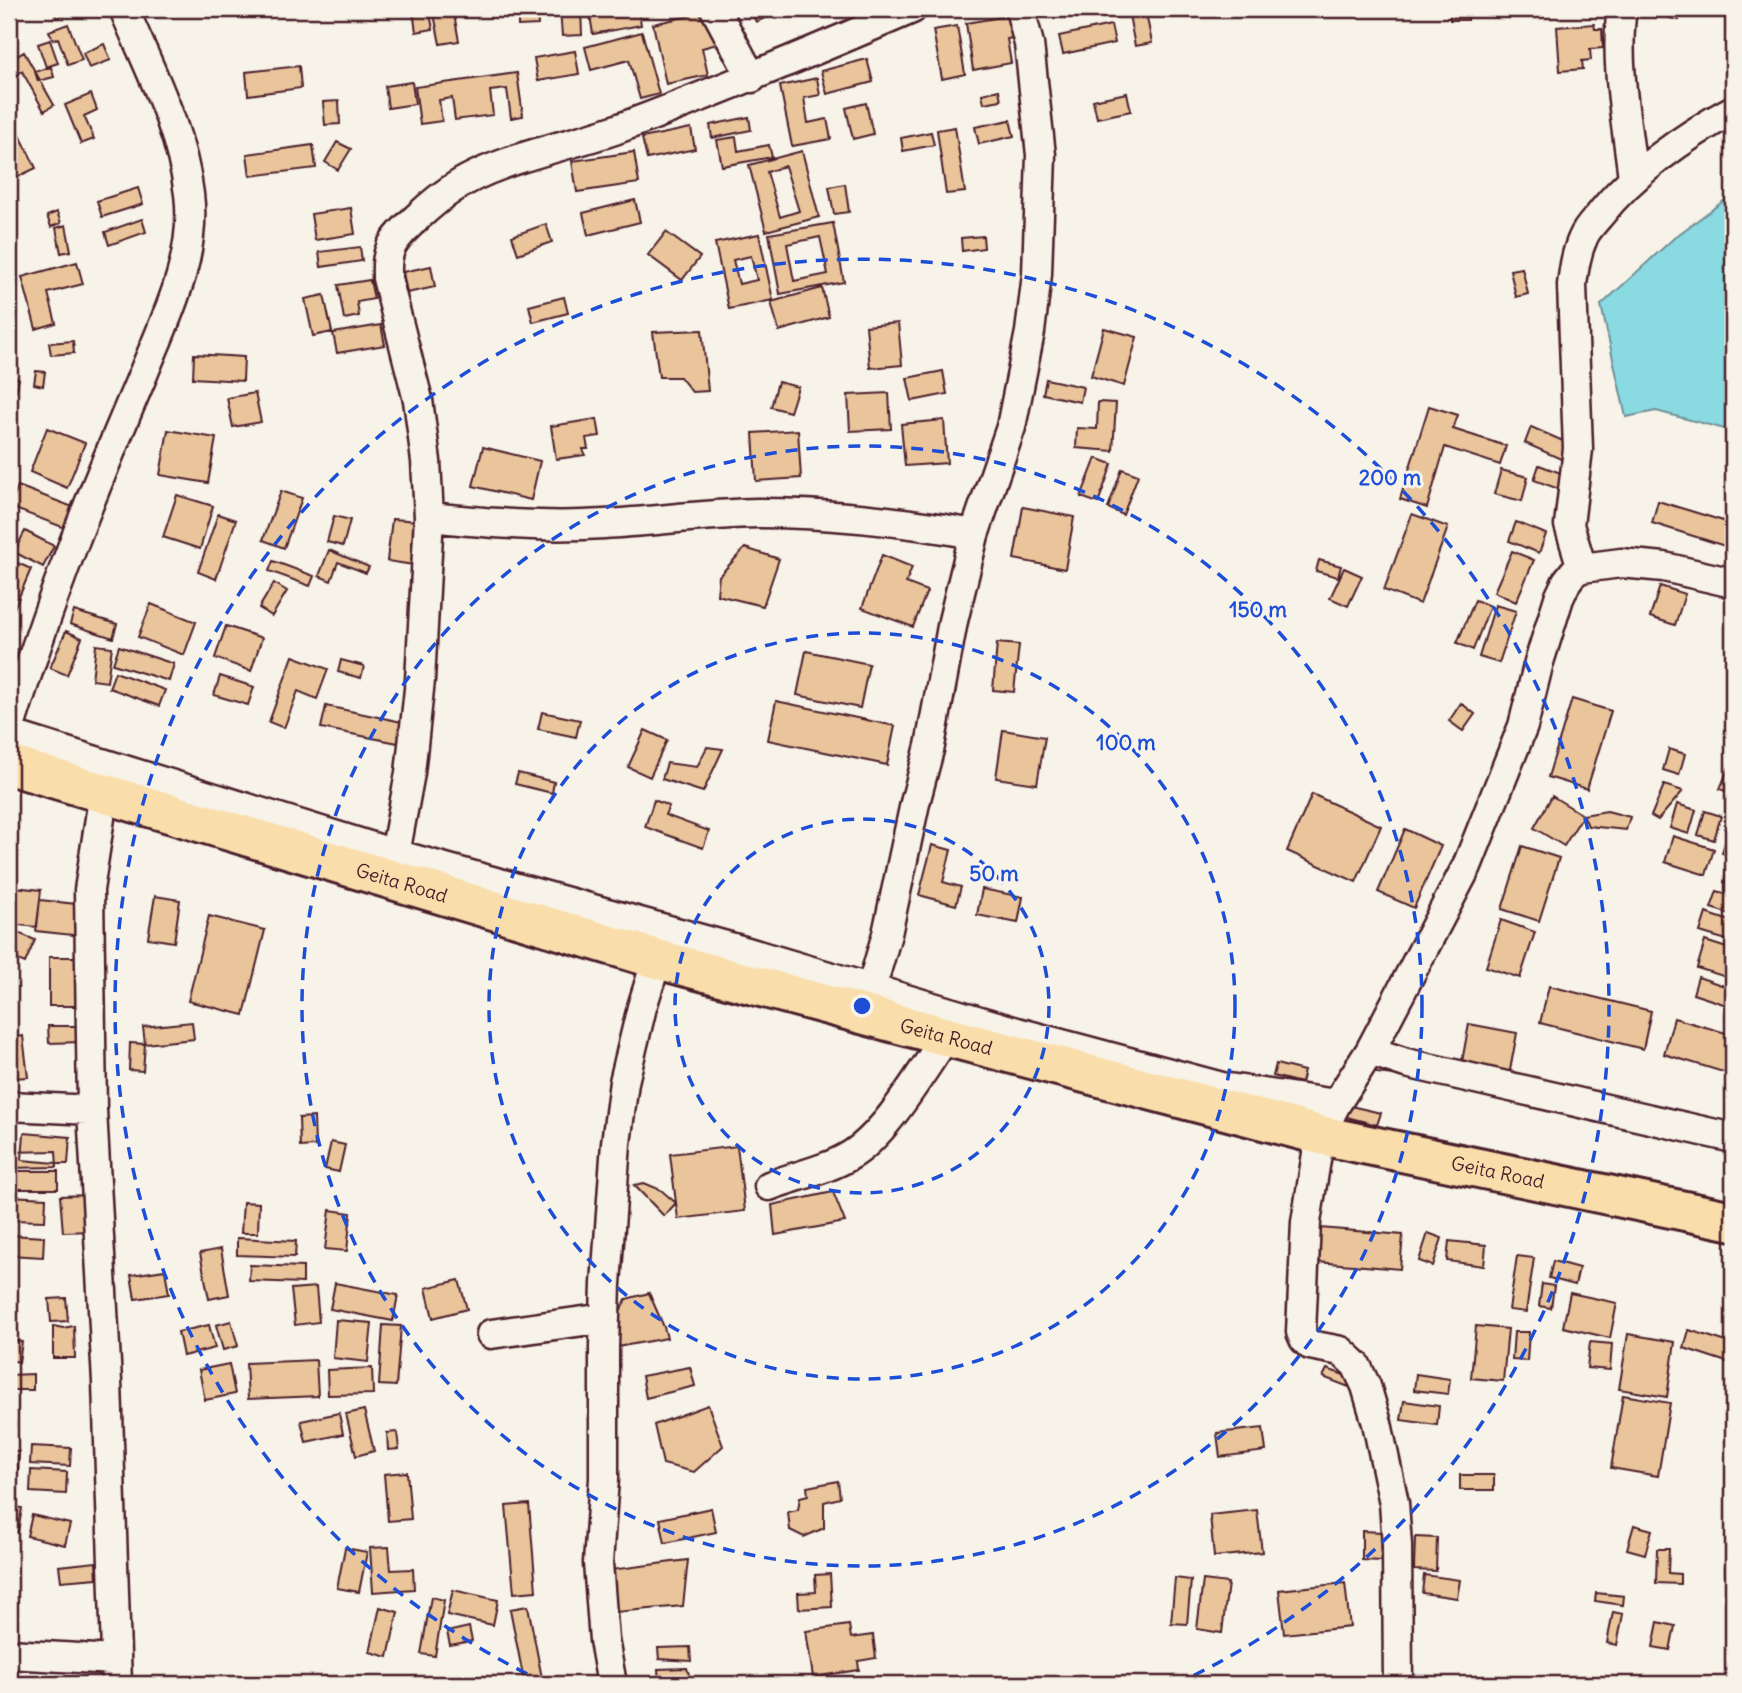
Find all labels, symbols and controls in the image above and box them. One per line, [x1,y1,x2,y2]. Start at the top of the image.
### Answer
text: 200 m [1359,464,1422,491]
text: 150 m [1229,596,1287,623]
text: 100 m [1096,729,1156,756]
street label: Geita Road [353,858,451,908]
text: 50 m [969,860,1019,887]
centre of rings [850,994,874,1018]
street label: Geita Road [898,1013,995,1060]
street label: Geita Road [1449,1151,1547,1193]

